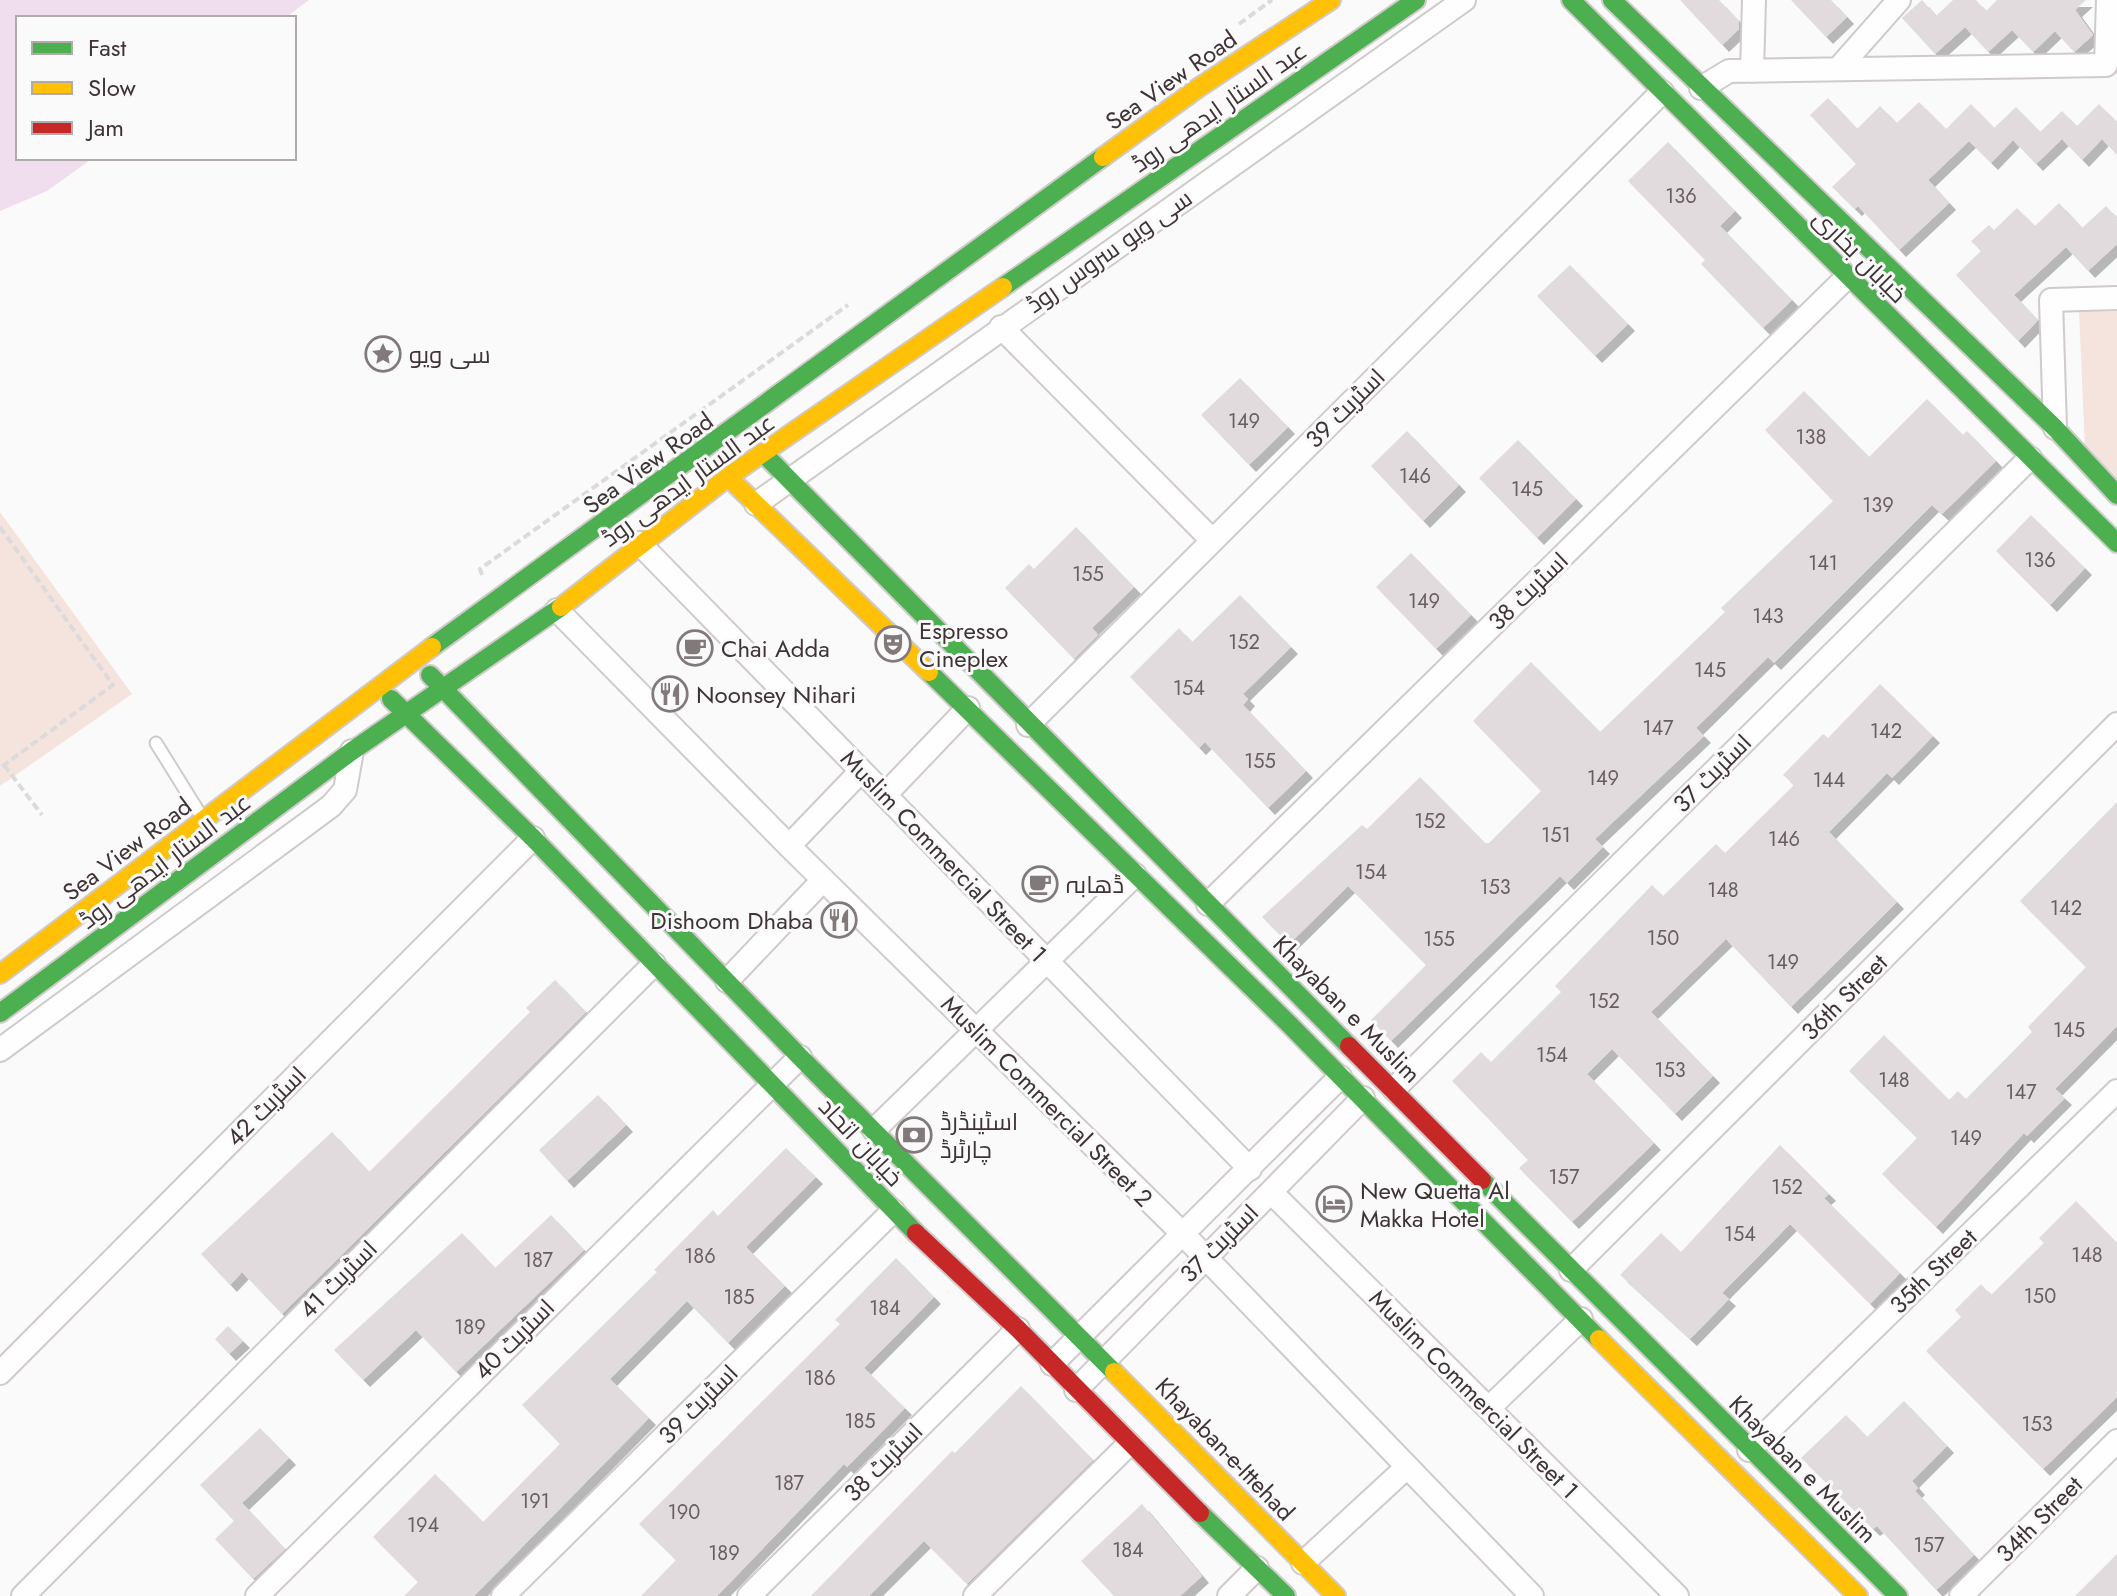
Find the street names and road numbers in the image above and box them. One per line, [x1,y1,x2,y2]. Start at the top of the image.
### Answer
street label: Sea View Road [1098,22,1244,138]
street label: عبد الستار ایدھی روڈ [1124,33,1314,181]
street label: سی ویو سروس روڈ [1019,181,1199,321]
street label: خیابان بخاری [1805,201,1915,311]
street label: اسٹریٹ 39 [1297,360,1393,456]
street label: Sea View Road [576,404,720,522]
street label: عبد الستار ایدھی روڈ [594,405,782,555]
street label: اسٹریٹ 38 [1480,544,1576,638]
street label: اسٹریٹ 37 [1665,726,1759,820]
street label: Muslim Commercial Street 1 [833,742,1055,970]
street label: عبد الستار ایدھی روڈ [72,785,258,937]
street label: Sea View Road [55,789,199,909]
street label: Khayaban e Muslim [1265,927,1429,1091]
street label: 36th Street [1793,946,1895,1048]
street label: Muslim Commercial Street 2 [933,987,1161,1215]
street label: اسٹریٹ 42 [218,1058,314,1154]
street label: خیابان اتحاد [811,1090,911,1194]
street label: اسٹریٹ 37 [1172,1196,1266,1290]
street label: 35th Street [1881,1220,1985,1322]
street label: اسٹریٹ 41 [291,1232,385,1326]
street label: Muslim Commercial Street 1 [1361,1281,1587,1507]
street label: اسٹریٹ 40 [465,1290,563,1388]
street label: اسٹریٹ 39 [650,1356,746,1452]
street label: Khayaban-e-Ittehad [1147,1369,1303,1529]
street label: Khayaban e Muslim [1721,1387,1885,1551]
street label: اسٹریٹ 38 [835,1414,931,1510]
street label: 34th Street [1988,1468,2090,1570]

